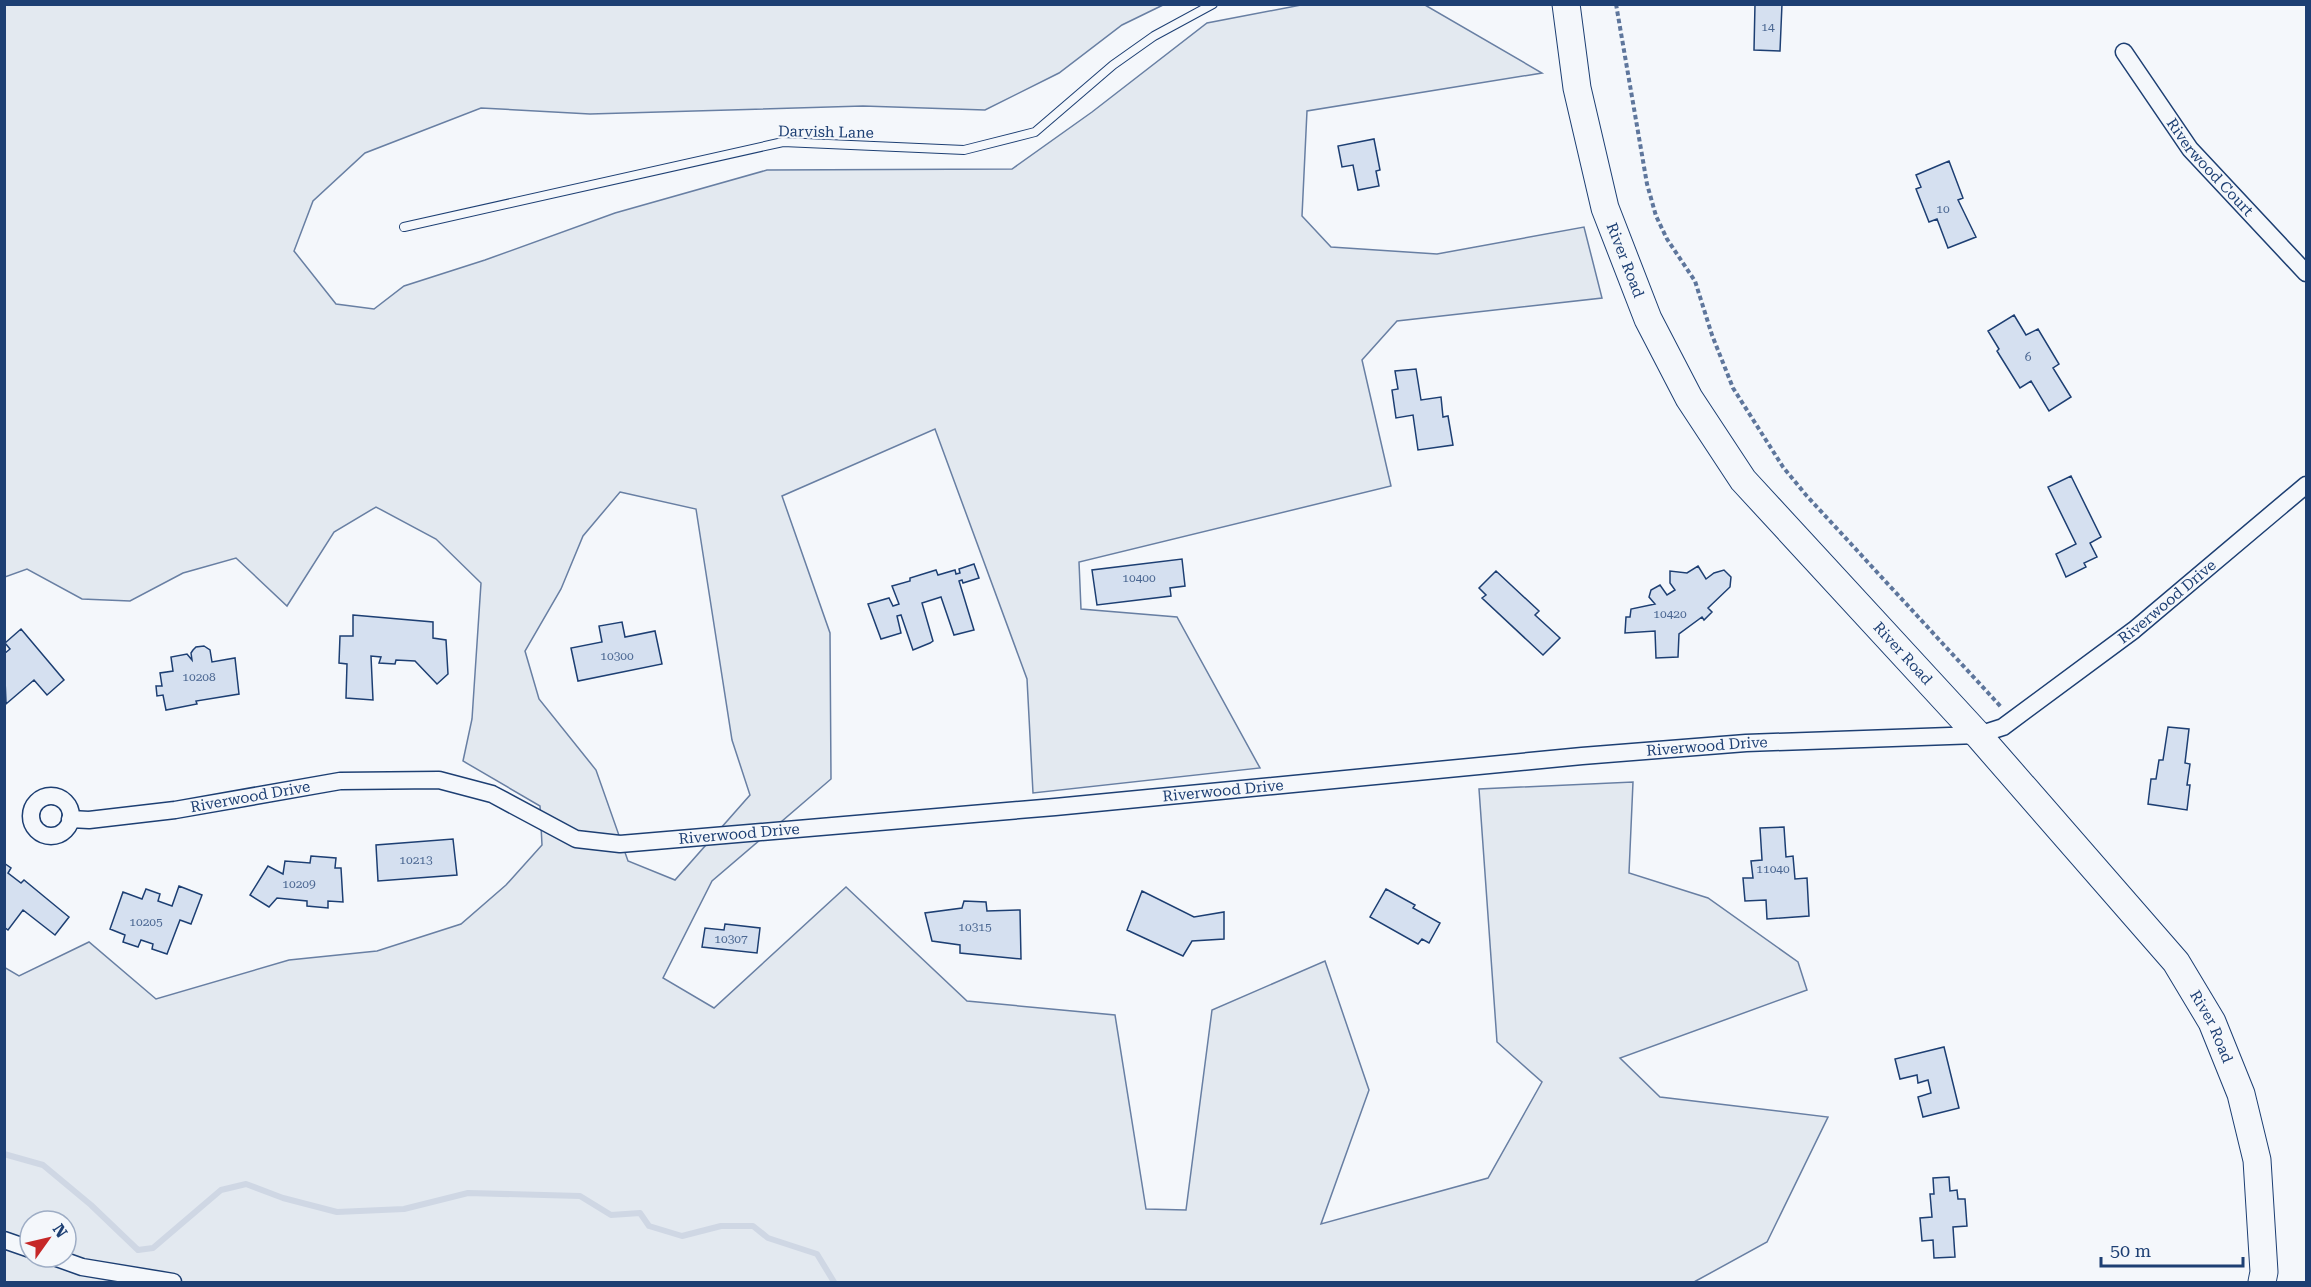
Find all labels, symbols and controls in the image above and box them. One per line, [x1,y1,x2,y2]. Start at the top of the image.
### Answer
house number: 14 [1761,20,1775,34]
street label: Riverwood Court [2163,115,2257,220]
street label: Darvish Lane [778,122,874,142]
house number: 10 [1936,202,1950,216]
street label: River Road [1603,220,1648,301]
house number: 6 [2025,350,2032,364]
street label: Riverwood Drive [2115,556,2220,647]
house number: 10400 [1122,571,1156,585]
house number: 10420 [1653,607,1687,621]
street label: River Road [1870,618,1936,689]
house number: 10300 [600,649,634,663]
house number: 10208 [182,670,216,684]
street label: Riverwood Drive [1646,733,1768,760]
street label: Riverwood Drive [1162,776,1284,806]
street label: Riverwood Drive [189,777,312,816]
street label: Riverwood Drive [678,820,800,848]
house number: 10213 [399,853,433,867]
house number: 11040 [1756,862,1790,876]
house number: 10209 [282,877,316,891]
house number: 10205 [129,915,163,929]
house number: 10315 [958,920,992,934]
house number: 10307 [714,932,748,946]
street label: River Road [2186,987,2237,1066]
north arrow [18,1209,78,1269]
text: N [49,1220,71,1241]
scale bar [2101,1230,2244,1268]
text: 50 m [2110,1240,2151,1261]

